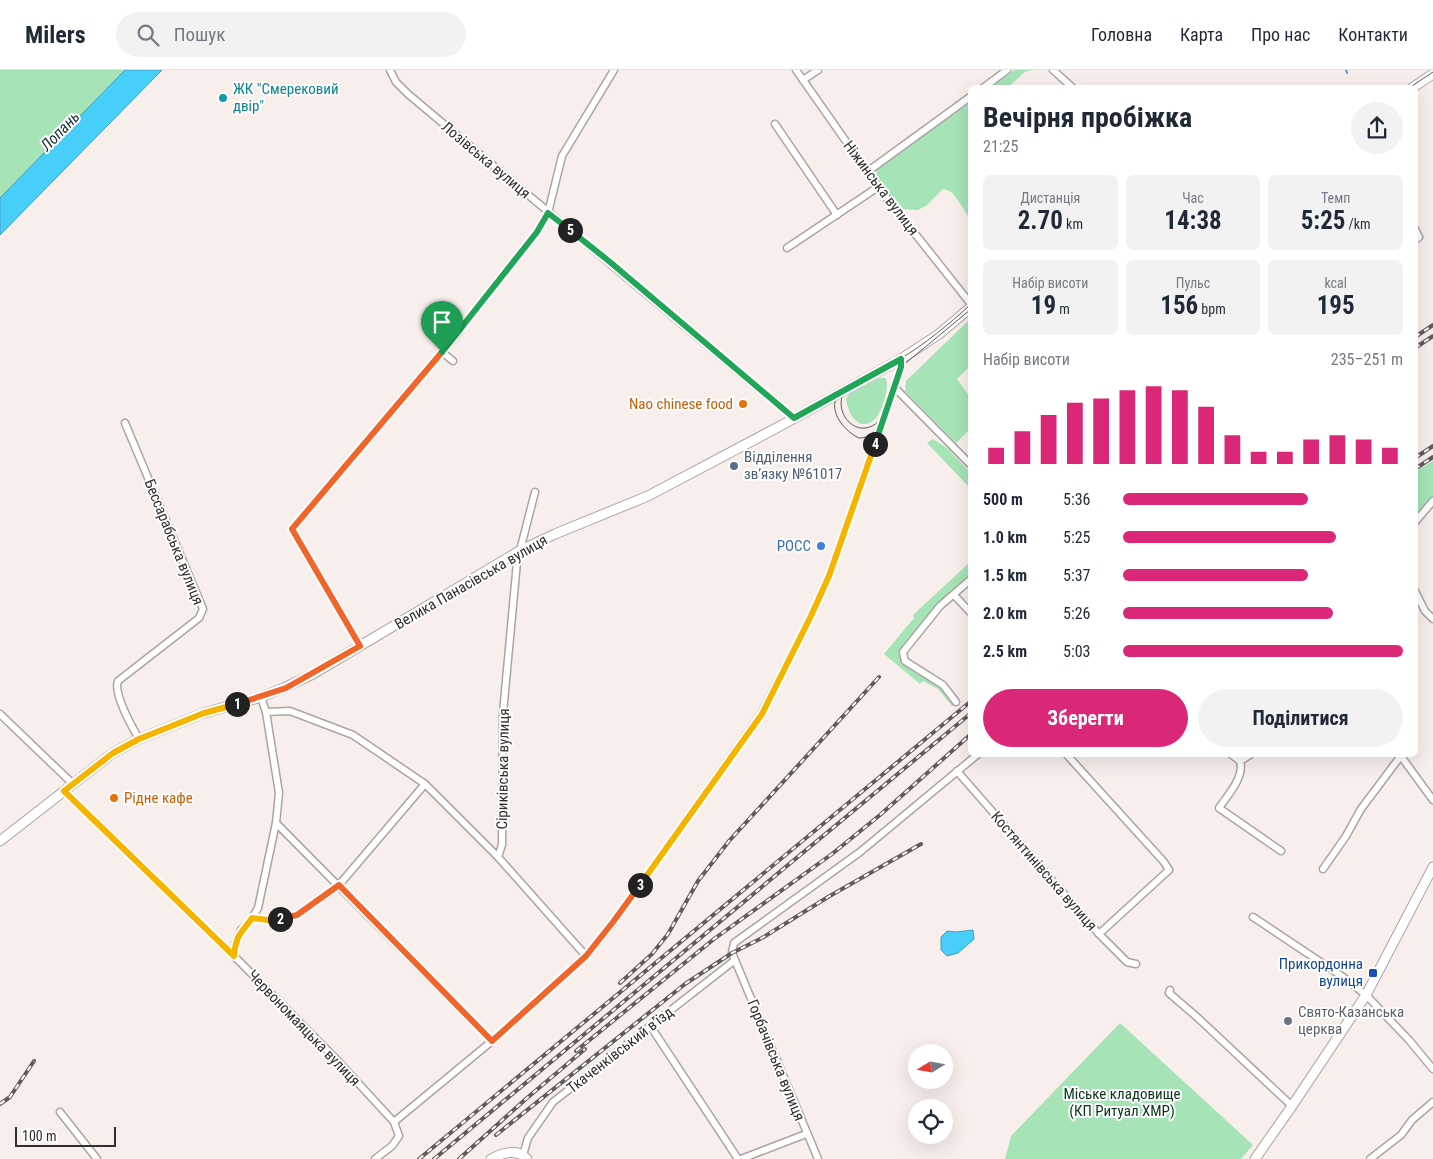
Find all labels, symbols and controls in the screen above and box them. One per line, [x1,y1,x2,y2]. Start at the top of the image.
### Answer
search box [116,12,466,57]
text: Milers [25,21,86,49]
icon: search [134,21,162,49]
text: Пошук [174,23,225,46]
text: Головна [1091,24,1152,45]
text: Карта [1180,24,1223,45]
text: Про нас [1251,24,1310,45]
text: Контакти [1338,24,1408,45]
place label: ЖК "Смерековий двір" [233,80,339,115]
marker: ЖК "Смерековий двір" [217,92,229,104]
text: Вечірня пробіжка [983,101,1192,134]
button: share [1351,102,1403,154]
water label: Лопань [36,107,84,156]
street label: Лозівська вулиця [438,118,534,202]
street label: Ніжинська вулиця [840,137,922,239]
text: 21:25 [983,137,1018,156]
text: Дистанція [1020,190,1080,206]
text: Час [1182,190,1204,206]
text: Темп [1321,190,1350,206]
text: 2.70 [1018,206,1063,235]
text: 14:38 [1164,206,1222,235]
text: 5:25 [1301,206,1345,235]
text: km [1063,216,1083,232]
text: /km [1345,216,1371,232]
pin: 5 [558,218,582,242]
text: 5 [567,222,574,238]
text: Набір висоти [1012,275,1088,291]
text: Пульс [1176,275,1210,291]
text: kcal [1324,275,1347,291]
text: 19 [1031,291,1056,320]
text: 156 [1160,291,1198,320]
text: 195 [1317,291,1355,320]
pin [421,301,463,352]
text: m [1056,301,1070,317]
text: bpm [1198,301,1226,317]
icon: arrive [428,308,456,336]
text: Набір висоти [983,350,1070,369]
text: 235–251 m [1331,350,1403,369]
place label: Nao chinese food [629,395,733,413]
marker: Nao chinese food [737,398,749,410]
pin: 4 [862,432,888,456]
text: 4 [872,436,879,452]
place label: Відділення зв’язку №61017 [744,448,842,483]
marker: Відділення зв’язку №61017 [728,460,740,472]
street label: Бессарабська вулиця [141,476,207,608]
text: 500 m [983,490,1023,509]
text: 5:36 [1063,490,1090,509]
text: 1.0 km [983,528,1027,547]
text: 5:25 [1063,528,1090,547]
street label: Велика Панасівська вулиця [391,531,551,633]
place label: РОСС [777,537,811,555]
marker: РОСС [815,540,827,552]
text: 1.5 km [983,566,1027,585]
text: 5:37 [1063,566,1090,585]
text: 2.0 km [983,604,1027,623]
text: 5:26 [1063,604,1090,623]
text: 2.5 km [983,642,1027,661]
text: 5:03 [1063,642,1090,661]
button: Зберегти [983,689,1188,747]
button: Поділитися [1198,689,1403,747]
pin: 1 [224,692,250,716]
text: 1 [234,696,241,712]
street label: Сіриківська вулиця [493,708,513,830]
place label: Рідне кафе [124,789,193,807]
marker: Рідне кафе [108,792,120,804]
street label: Костянтинівська вулиця [987,808,1101,934]
pin: 3 [628,872,652,898]
text: 3 [637,877,644,893]
pin: 2 [268,906,292,932]
text: 2 [277,911,284,927]
place label: Прикордонна вулиця [1279,955,1363,990]
street label: Червономаяцька вулиця [244,966,364,1090]
marker: Прикордонна вулиця [1367,967,1379,979]
street label: Горбачівська вулиця [743,997,809,1123]
street label: Ткаченківський в'їзд [563,1003,677,1097]
place label: Свято-Казанська церква [1298,1003,1404,1038]
marker: Свято-Казанська церква [1282,1015,1294,1027]
north arrow [908,1044,952,1089]
map controls [908,1044,953,1144]
park label: Міське кладовище (КП Ритуал ХМР) [1063,1085,1181,1120]
button: locate [908,1099,953,1144]
scale bar [15,1124,116,1147]
text: 100 m [22,1128,57,1144]

